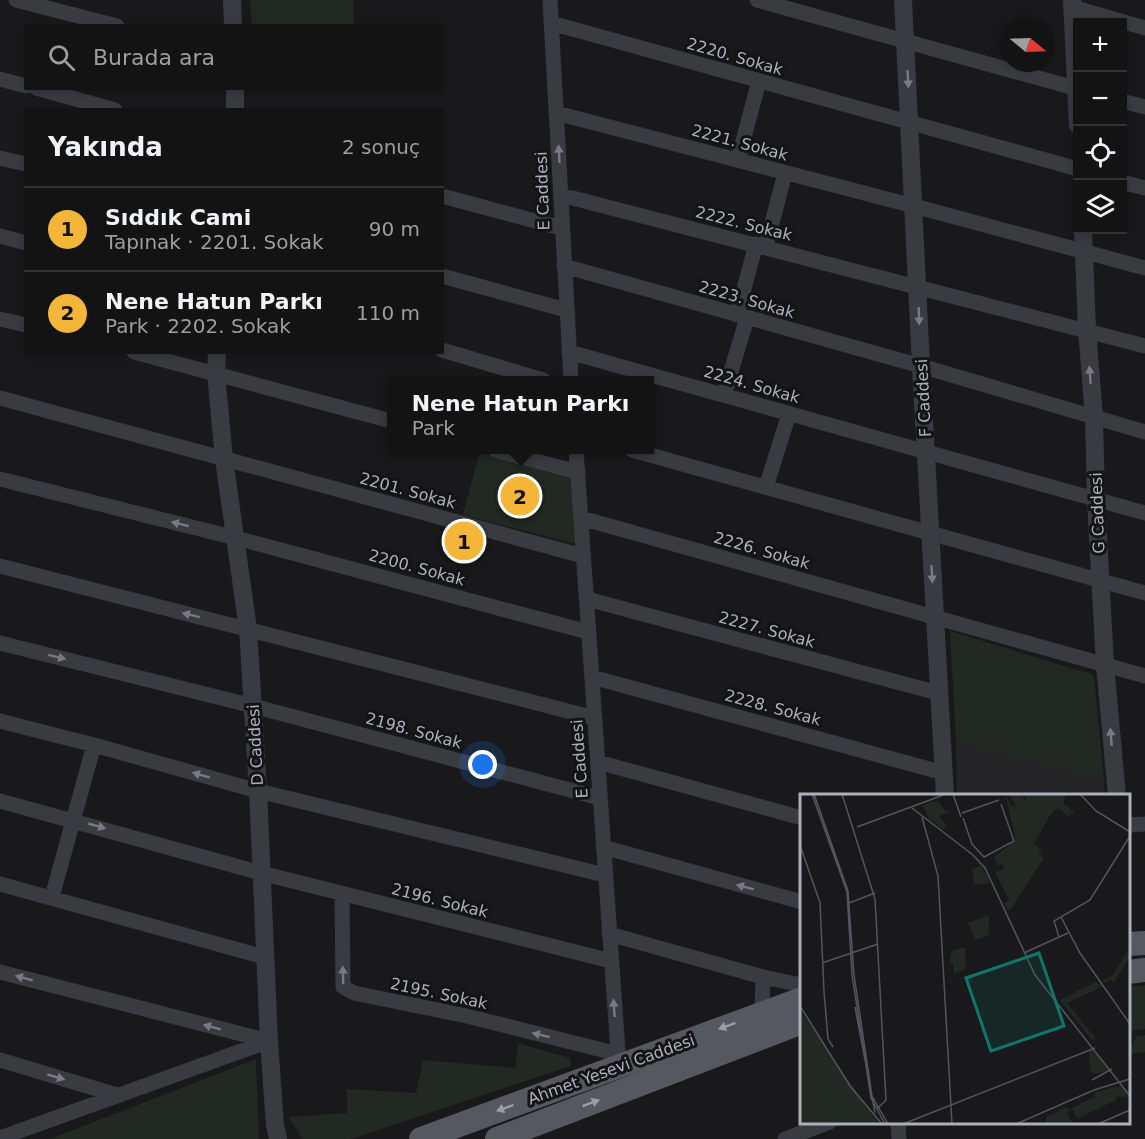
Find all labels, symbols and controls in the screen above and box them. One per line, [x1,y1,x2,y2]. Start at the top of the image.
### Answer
north arrow [1001,18,1055,72]
map controls [1073,18,1127,234]
button: + [1073,18,1127,72]
search box [24,24,444,90]
street label: 2220. Sokak [685,34,786,79]
icon: search [45,41,78,74]
text: Burada ara [93,45,215,70]
one-way arrow [903,70,912,89]
button: − [1073,72,1127,126]
street label: 2221. Sokak [690,121,791,165]
button: locate [1073,126,1127,180]
text: Yakında [48,132,163,162]
text: 2 sonuç [342,135,420,159]
one-way arrow [554,145,563,164]
street label: E Caddesi [532,151,553,231]
button: layers [1073,180,1127,234]
street label: 2222. Sokak [694,202,795,245]
text: Sıddık Cami [105,205,251,230]
text: 1 [61,217,74,241]
text: 90 m [369,217,420,241]
text: Tapınak · 2201. Sokak [105,230,324,254]
street label: 2223. Sokak [697,277,798,322]
text: Nene Hatun Parkı [105,289,323,314]
text: 2 [61,301,74,325]
text: 110 m [356,301,420,325]
one-way arrow [914,307,923,326]
text: Park · 2202. Sokak [105,314,291,338]
street label: F Caddesi [912,358,935,438]
street label: 2224. Sokak [702,362,803,407]
one-way arrow [1085,366,1094,385]
popup [387,376,654,454]
text: Nene Hatun Parkı [412,391,629,416]
text: Park [412,416,455,440]
street label: 2201. Sokak [358,469,459,513]
street label: G Caddesi [1087,472,1108,554]
pin: 2 [500,474,540,518]
one-way arrow [170,518,189,528]
pin: 1 [444,518,484,564]
street label: 2226. Sokak [712,528,813,573]
street label: 2200. Sokak [367,546,468,590]
one-way arrow [927,564,936,583]
street label: 2227. Sokak [717,608,818,652]
one-way arrow [182,609,200,619]
one-way arrow [48,653,66,663]
street label: 2228. Sokak [723,686,824,730]
street label: D Caddesi [244,704,267,786]
street label: 2198. Sokak [364,709,465,753]
street label: E Caddesi [567,719,592,799]
one-way arrow [1106,728,1116,747]
your location [468,750,497,779]
one-way arrow [192,770,211,780]
inset map [800,794,1130,1124]
one-way arrow [88,822,106,832]
street label: 2196. Sokak [390,879,491,922]
one-way arrow [736,881,754,891]
one-way arrow [338,966,348,985]
one-way arrow [14,972,33,982]
street label: 2195. Sokak [389,974,490,1013]
one-way arrow [610,998,619,1017]
one-way arrow [203,1021,222,1031]
one-way arrow [718,1022,736,1031]
one-way arrow [532,1029,550,1039]
street label: Ahmet Yesevi Caddesi [525,1030,697,1109]
one-way arrow [47,1073,65,1082]
one-way arrow [582,1098,600,1107]
one-way arrow [495,1103,513,1113]

